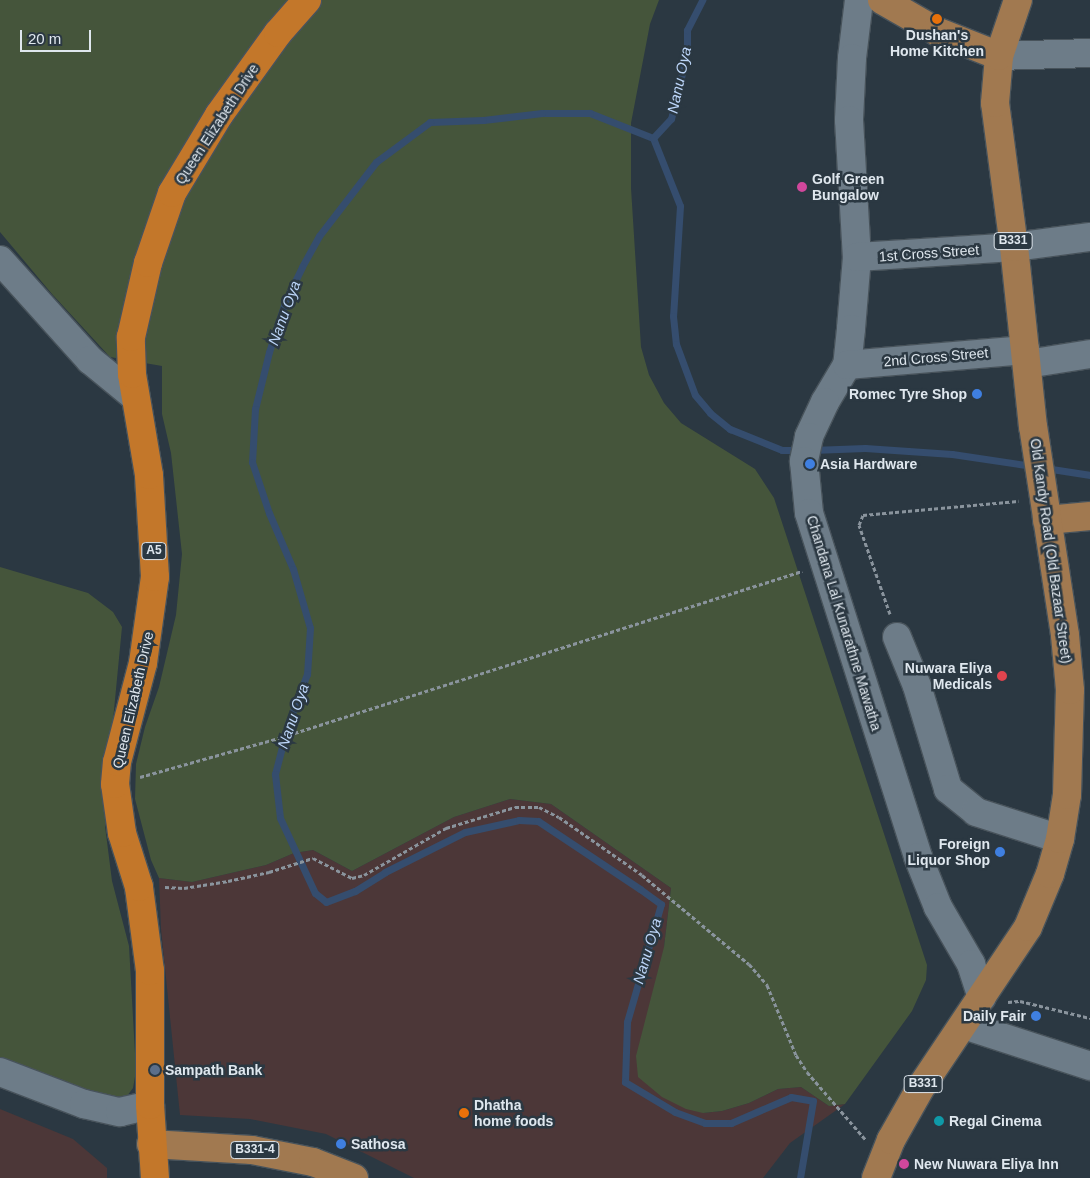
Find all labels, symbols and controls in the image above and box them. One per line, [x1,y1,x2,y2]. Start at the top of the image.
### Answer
marker: Dushan's Home Kitchen [931,13,943,25]
scale bar [22,20,94,52]
place label: Dushan's Home Kitchen [890,27,984,59]
text: 20 m [28,30,61,47]
water label: Nanu Oya [663,45,695,115]
street label: Queen Elizabeth Drive [172,61,262,187]
place label: Golf Green Bungalow [812,171,884,203]
marker: Golf Green Bungalow [796,181,808,193]
road number: B331 [993,232,1033,250]
street label: 1st Cross Street [878,241,980,265]
water label: Nanu Oya [264,278,304,348]
street label: 2nd Cross Street [883,344,989,370]
place label: Romec Tyre Shop [849,386,967,402]
marker: Romec Tyre Shop [971,388,983,400]
street label: Old Kandy Road (Old Bazaar Street) [1027,437,1075,665]
place label: Asia Hardware [820,456,917,472]
marker: Asia Hardware [804,458,816,470]
street label: Chandana Lal Kunarathne Mawatha [803,513,885,733]
road number: A5 [140,542,168,560]
street label: Queen Elizabeth Drive [109,630,157,770]
place label: Nuwara Eliya Medicals [905,660,992,692]
marker: Nuwara Eliya Medicals [996,670,1008,682]
water label: Nanu Oya [273,681,313,751]
place label: Foreign Liquor Shop [908,836,990,869]
marker: Foreign Liquor Shop [994,846,1006,858]
water label: Nanu Oya [629,916,665,986]
place label: Daily Fair [963,1008,1026,1024]
marker: Daily Fair [1030,1010,1042,1022]
place label: Sampath Bank [165,1062,262,1078]
marker: Sampath Bank [149,1064,161,1076]
road number: B331 [903,1074,943,1094]
place label: Dhatha home foods [474,1097,553,1130]
marker: Dhatha home foods [458,1107,470,1119]
place label: Regal Cinema [949,1113,1042,1129]
marker: Regal Cinema [933,1115,945,1127]
place label: Sathosa [351,1136,405,1152]
marker: Sathosa [335,1138,347,1150]
road number: B331-4 [230,1140,280,1160]
place label: New Nuwara Eliya Inn [914,1156,1059,1172]
marker: New Nuwara Eliya Inn [898,1158,910,1170]

